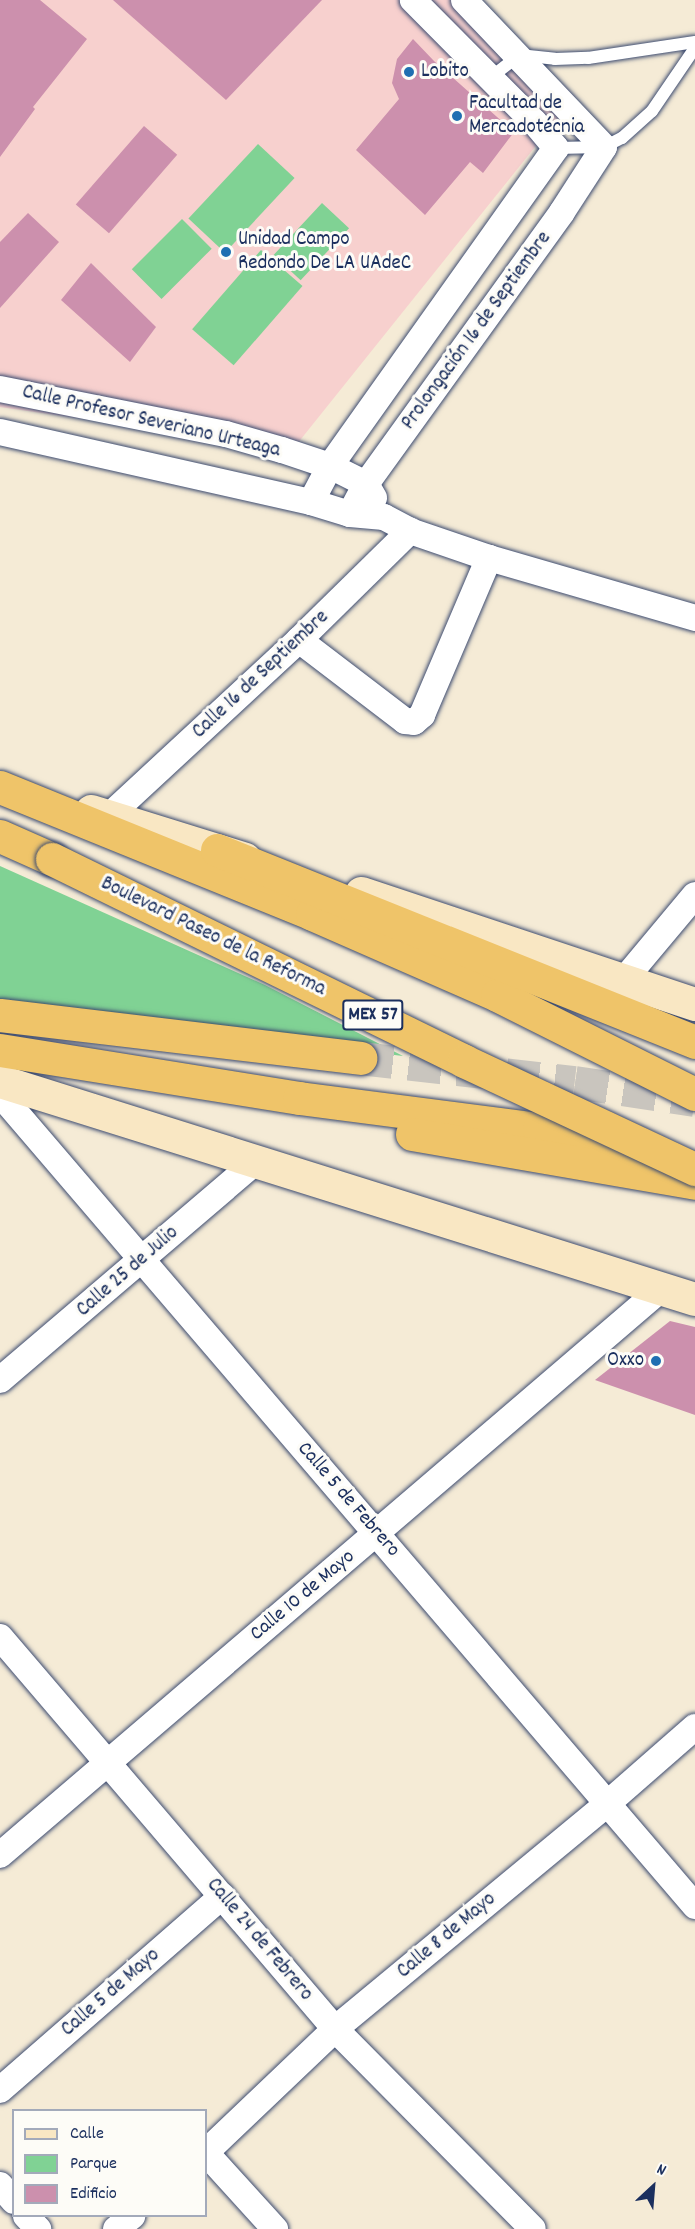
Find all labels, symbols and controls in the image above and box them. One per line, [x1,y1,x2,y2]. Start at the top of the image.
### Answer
place label: Lobito [421,59,469,85]
marker: Lobito [402,65,416,79]
place label: Facultad de Mercadotécnia [469,91,584,141]
marker: Facultad de Mercadotécnia [450,109,464,123]
place label: Unidad Campo Redondo De LA UAdeC [238,227,411,277]
street label: Prolongación 16 de Septiembre [397,227,557,435]
marker: Unidad Campo Redondo De LA UAdeC [219,245,233,259]
street label: Calle Profesor Severiano Urteaga [20,380,282,464]
street label: Calle 16 de Septiembre [188,605,334,745]
street label: Boulevard Paseo de la Reforma [96,872,330,1002]
road number: MEX 57 [342,998,404,1032]
street label: Calle 25 de Julio [72,1221,184,1323]
place label: Oxxo [607,1348,644,1374]
marker: Oxxo [649,1354,663,1368]
street label: Calle 5 de Febrero [291,1437,405,1563]
street label: Calle 10 de Mayo [245,1545,361,1647]
street label: Calle 24 de Febrero [200,1873,318,2007]
street label: Calle 8 de Mayo [392,1887,502,1985]
street label: Calle 5 de Mayo [56,1943,166,2043]
legend [12,2109,207,2217]
text: Calle [70,2122,104,2147]
text: Parque [70,2152,117,2177]
north arrow [623,2157,683,2217]
text: N [653,2158,670,2182]
text: Edificio [70,2182,117,2207]

